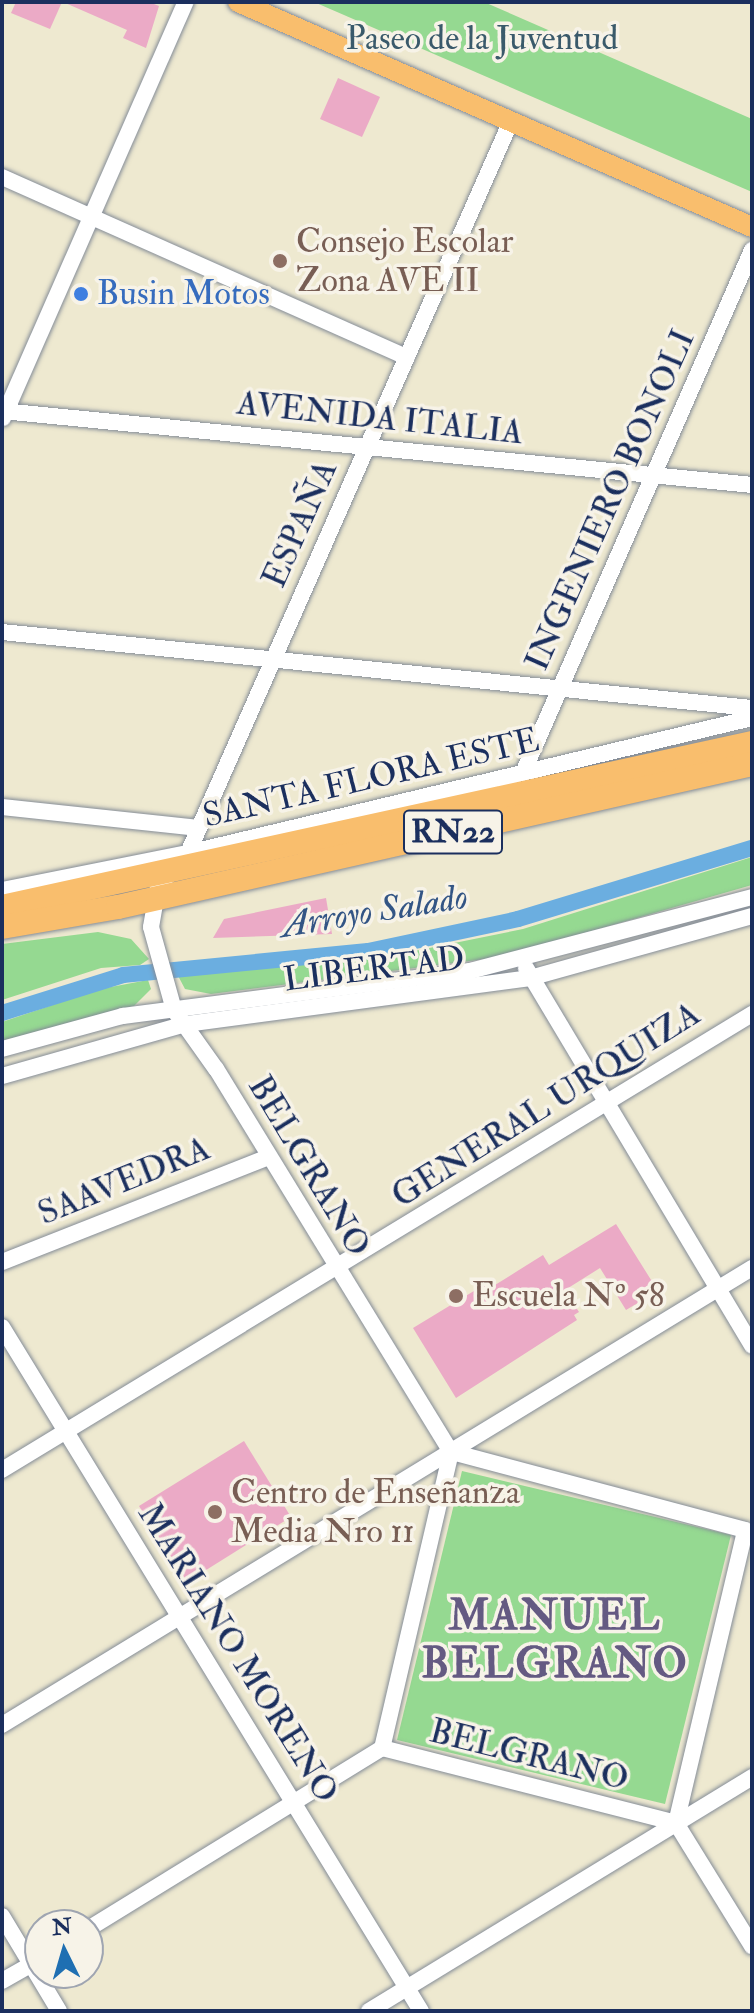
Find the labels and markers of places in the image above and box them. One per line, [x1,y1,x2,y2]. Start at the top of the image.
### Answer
place label: Consejo Escolar Zona AVE II [296,221,513,300]
marker: Consejo Escolar Zona AVE II [271,252,289,270]
place label: Busin Motos [97,274,270,314]
marker: Busin Motos [72,285,90,303]
place label: Escuela Nº 58 [472,1276,665,1316]
marker: Escuela Nº 58 [447,1287,465,1305]
place label: Centro de Enseñanza Media Nro 11 [231,1472,520,1552]
marker: Centro de Enseñanza Media Nro 11 [206,1503,224,1521]

